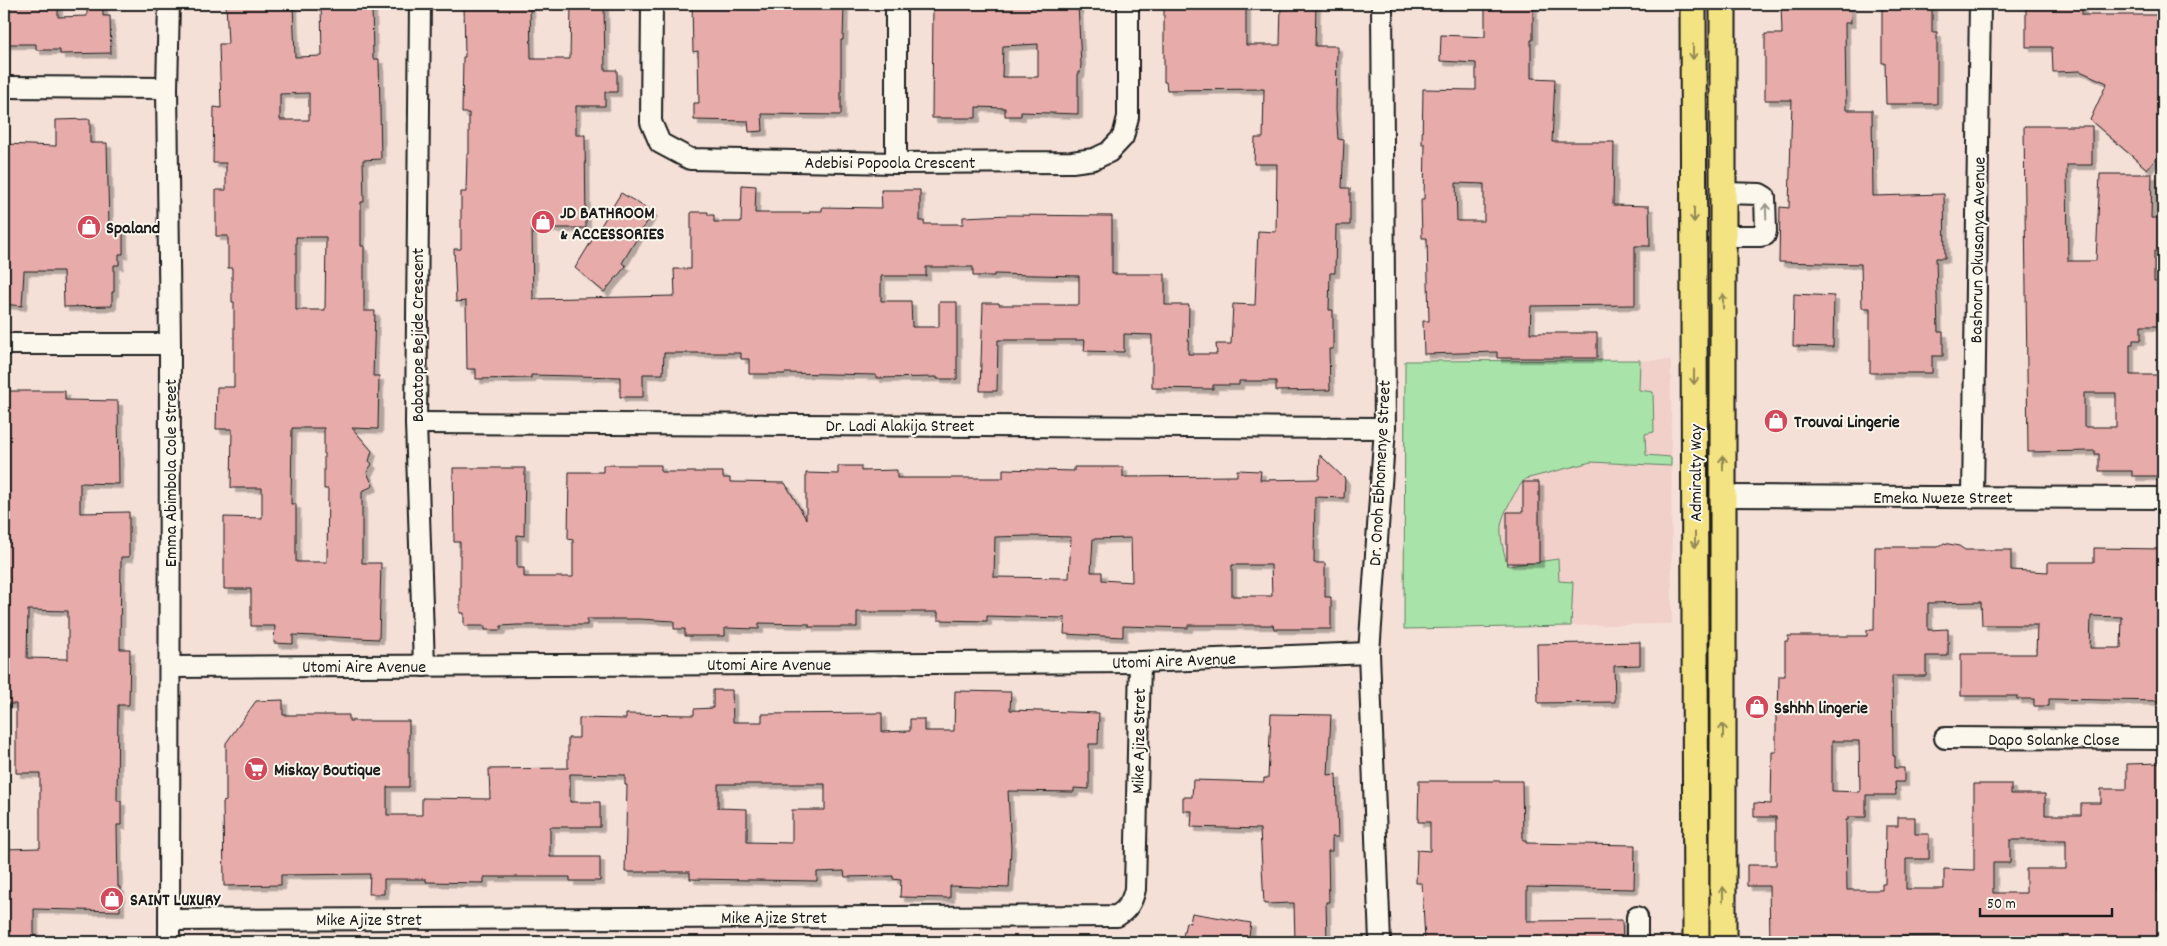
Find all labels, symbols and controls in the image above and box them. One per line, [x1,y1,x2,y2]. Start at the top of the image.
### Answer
one-way arrow [1688,44,1698,60]
street label: Adebisi Popoola Crescent [805,152,976,177]
street label: Bashorun Okusanya Avenue [1965,156,1994,344]
place label: JD BATHROOM & ACCESSORIES [560,202,665,248]
one-way arrow [1761,203,1771,220]
one-way arrow [1689,206,1699,223]
shop icon: JD BATHROOM & ACCESSORIES [530,209,556,235]
shop icon: Spaland [76,214,102,240]
place label: Spaland [106,217,160,242]
street label: Babatope Bejide Crescent [407,247,432,422]
one-way arrow [1718,293,1728,310]
one-way arrow [1689,369,1699,385]
street label: Emma Abimbola Cole Street [160,378,185,567]
street label: Dr. Onoh Ebhomenye Street [1364,379,1399,567]
shop icon: Trouvai Lingerie [1763,408,1789,434]
place label: Trouvai Lingerie [1794,411,1900,436]
street label: Dr. Ladi Alakija Street [826,415,975,440]
street label: Admiralty Way [1685,424,1710,522]
one-way arrow [1718,456,1728,472]
street label: Emeka Nweze Street [1873,487,2013,512]
one-way arrow [1690,532,1700,548]
street label: Utomi Aire Avenue [1112,648,1237,677]
street label: Utomi Aire Avenue [707,654,831,679]
street label: Utomi Aire Avenue [302,656,426,681]
street label: Mike Ajize Stret [1127,688,1154,794]
shop icon: Sshhh lingerie [1744,694,1770,720]
place label: Sshhh lingerie [1774,697,1868,722]
one-way arrow [1718,723,1728,740]
street label: Dapo Solanke Close [1988,729,2120,754]
supermarket icon: Miskay Boutique [243,756,269,782]
place label: Miskay Boutique [274,759,381,784]
shop icon: SAINT LUXURY [99,886,125,912]
one-way arrow [1718,886,1728,902]
scale bar [1980,886,2112,918]
place label: SAINT LUXURY [130,889,221,914]
text: 50 m [1987,894,2016,916]
street label: Mike Ajize Stret [721,907,827,932]
street label: Mike Ajize Stret [316,909,422,934]

